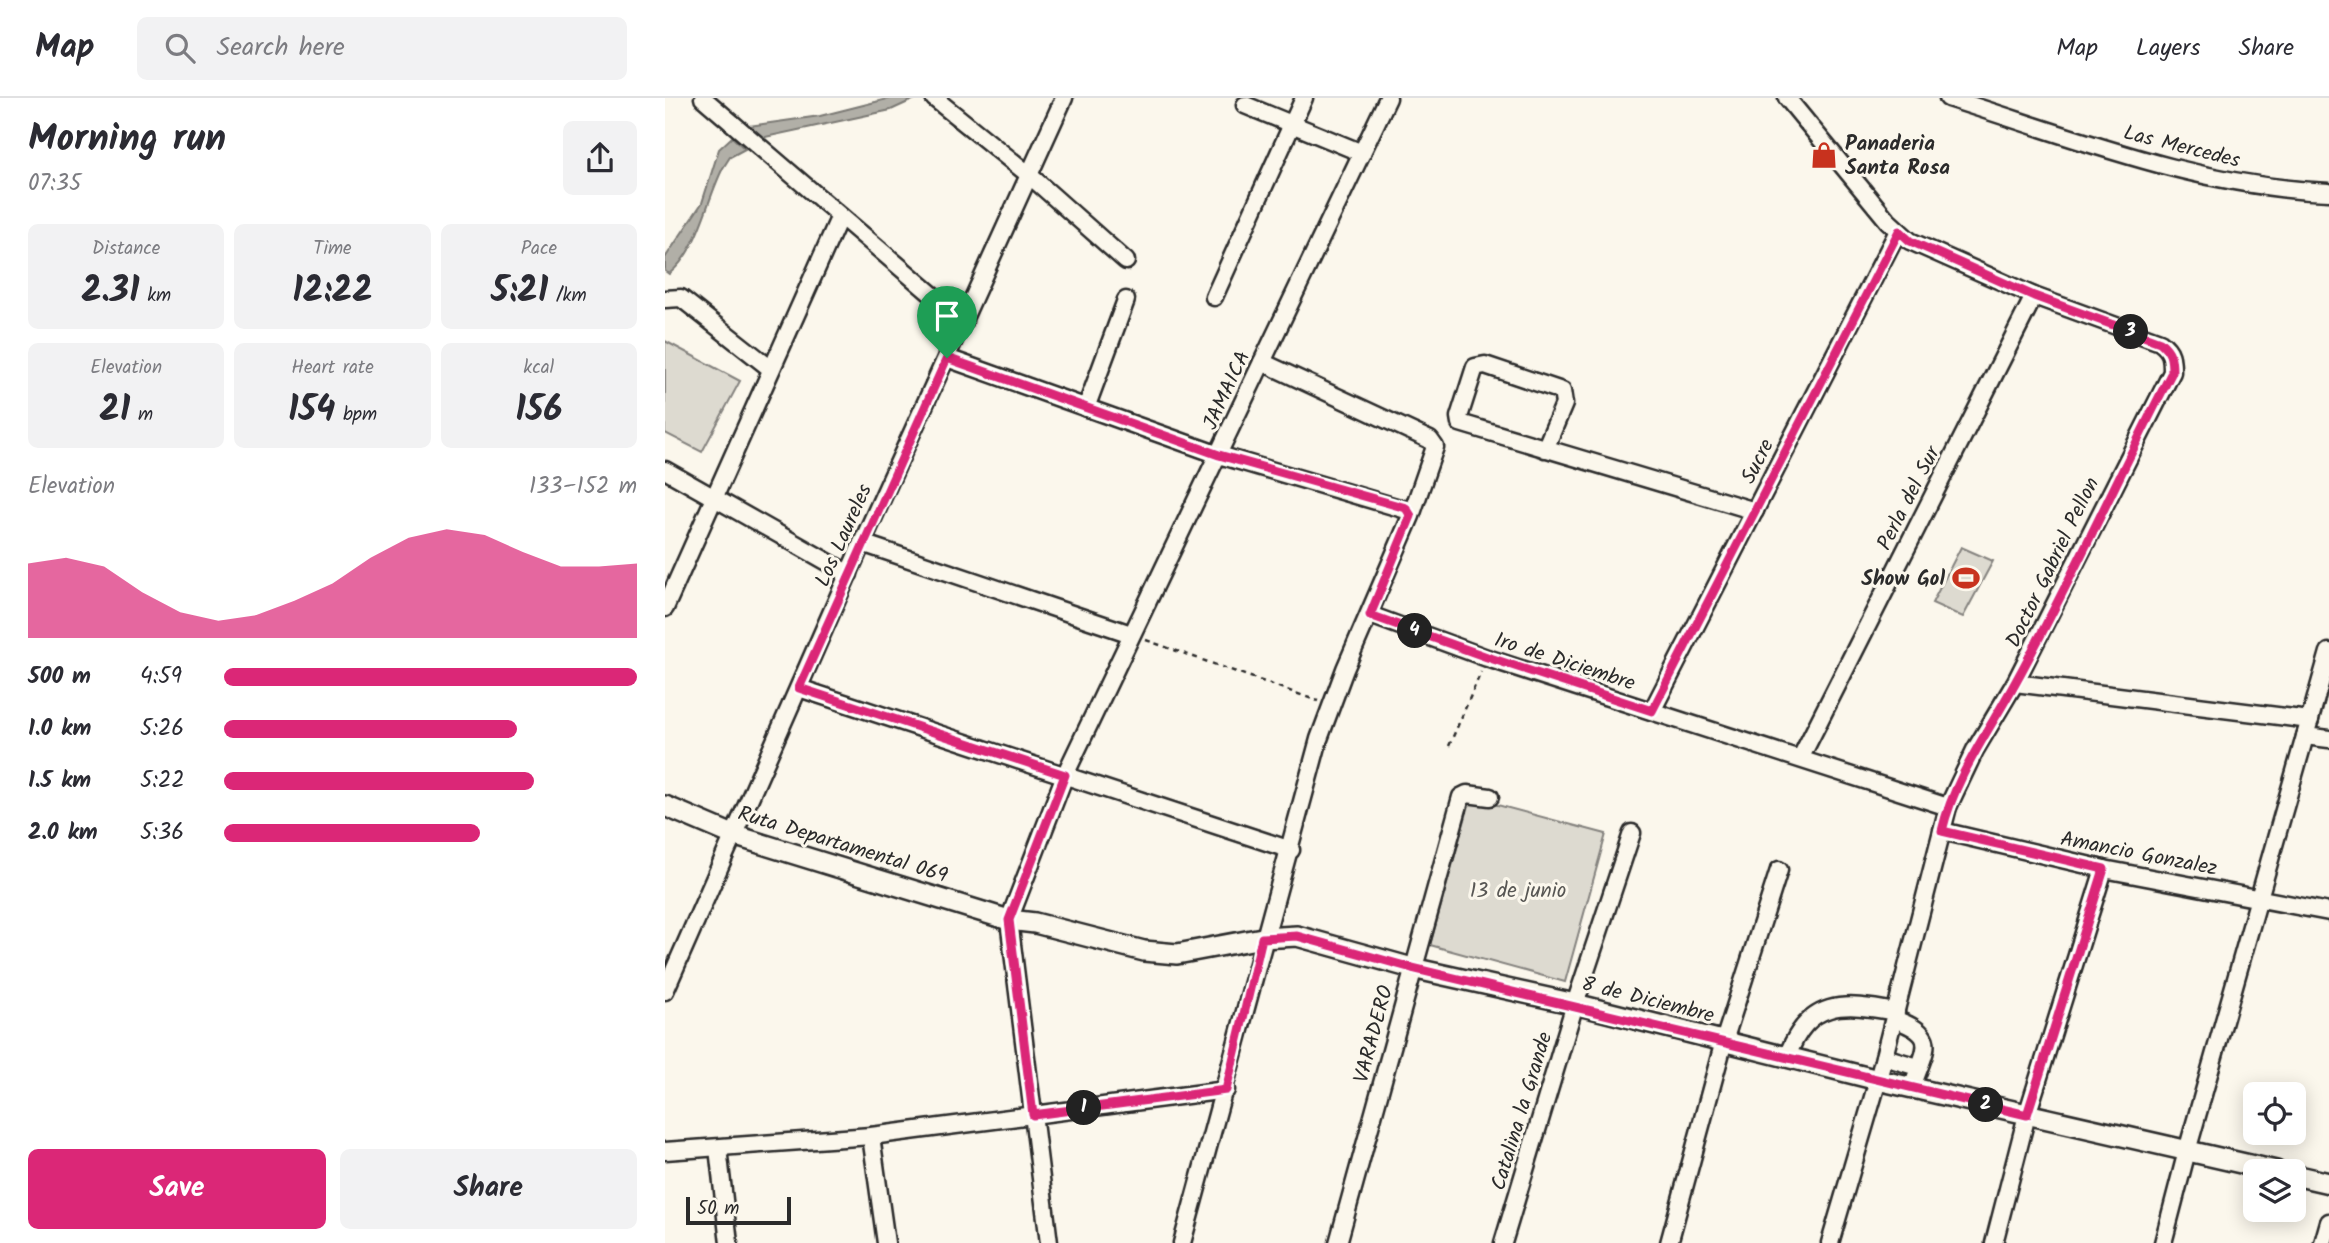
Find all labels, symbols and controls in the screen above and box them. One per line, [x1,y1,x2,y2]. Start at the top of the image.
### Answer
search box [137,17,627,80]
text: Map [35,22,95,75]
text: Search here [217,27,345,69]
icon: search [161,29,199,67]
text: Map [2056,29,2098,68]
text: Layers [2136,29,2200,68]
text: Share [2238,29,2294,68]
text: Morning run [28,110,226,170]
street label: Las Mercedes [2120,117,2244,178]
button: share [563,121,637,195]
place label: Panaderia Santa Rosa [1845,128,1950,185]
shop icon: Panaderia Santa Rosa [1809,140,1839,170]
text: 07:35 [28,166,81,202]
text: Distance [92,234,160,264]
text: Time [313,234,352,264]
text: Pace [521,234,557,264]
text: 2.31 [81,264,140,320]
text: 12:22 [292,264,373,320]
text: 5:21 [491,264,548,320]
text: km [140,281,171,311]
text: /km [548,281,587,311]
pin [917,286,977,358]
icon: arrive [928,297,966,335]
pin: 3 [2113,314,2149,350]
text: 3 [2125,316,2136,346]
street label: JAMAICA [1195,346,1260,436]
text: Elevation [90,353,162,383]
text: Heart rate [291,353,374,383]
text: kcal [523,353,554,383]
text: 21 [99,383,130,439]
text: 154 [288,383,335,439]
text: 156 [515,383,562,439]
text: m [130,400,153,430]
text: bpm [335,400,377,430]
street label: Sucre [1733,433,1784,490]
street label: Perla del Sur [1869,440,1950,556]
text: Elevation [28,469,115,505]
text: 133–152 m [529,469,637,505]
street label: Doctor Gabriel Pellon [1998,472,2109,653]
street label: Los Laureles [807,479,882,592]
place label: Show Gol [1861,563,1945,596]
sports icon: Show Gol [1951,563,1981,593]
pin: 4 [1397,614,1433,648]
text: 4 [1409,615,1420,645]
street label: 1ro de Diciembre [1490,624,1640,701]
text: 500 m [28,659,91,695]
text: 4:59 [140,659,182,695]
text: 1.0 km [28,711,91,747]
text: 5:26 [140,711,184,747]
text: 1.5 km [28,763,91,799]
text: 5:22 [140,763,185,799]
street label: Ruta Departamental 069 [734,798,952,893]
text: 2.0 km [28,815,98,851]
text: 5:36 [140,815,184,851]
street label: Amancio Gonzalez [2057,823,2220,886]
park label: 13 de junio [1470,875,1566,908]
street label: 8 de Diciembre [1578,968,1718,1033]
street label: VARADERO [1346,982,1403,1087]
street label: Catalina la Grande [1483,1028,1562,1195]
map controls [2243,1082,2306,1222]
button: locate [2243,1082,2306,1145]
pin: 2 [1969,1088,2003,1122]
text: 2 [1980,1089,1991,1119]
pin: 1 [1067,1090,1101,1126]
text: 1 [1081,1092,1086,1122]
button: Save [28,1149,326,1229]
button: Share [340,1149,637,1229]
button: layers [2243,1159,2306,1222]
scale bar [686,1194,791,1226]
text: 50 m [697,1194,739,1224]

